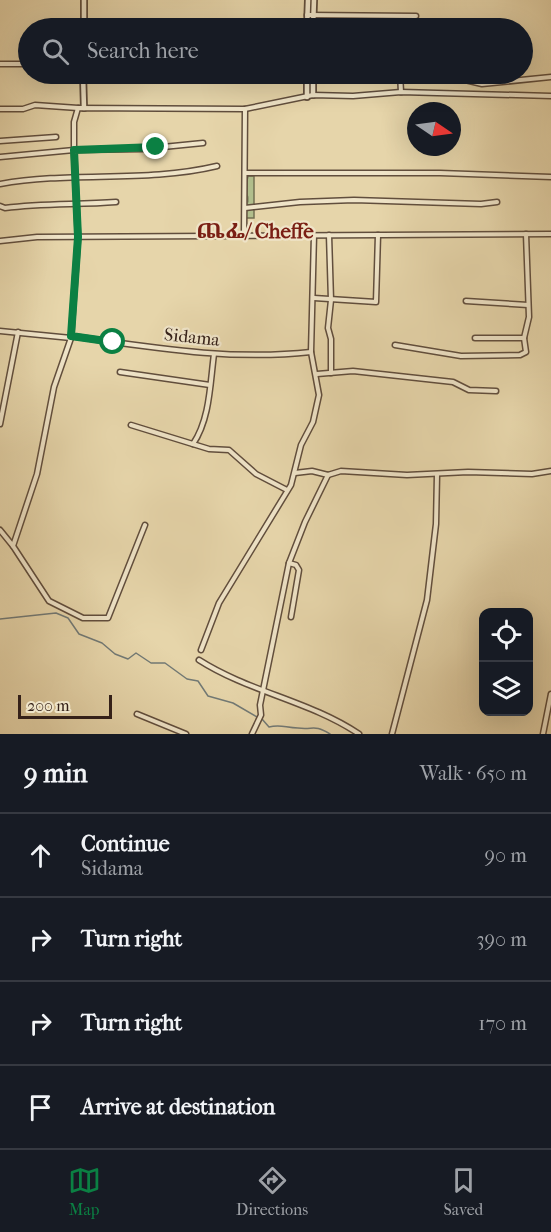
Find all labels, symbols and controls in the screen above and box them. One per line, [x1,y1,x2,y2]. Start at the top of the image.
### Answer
search box [18,18,533,84]
icon: search [39,35,72,68]
text: Search here [87,38,199,64]
north arrow [407,102,461,156]
route end [142,133,168,159]
district label: ጨፌ/ Cheffe [196,219,314,243]
street label: Sidama [163,324,221,351]
route start [99,328,125,354]
map controls [479,608,533,716]
button: locate [479,608,533,662]
button: layers [479,662,533,716]
scale bar [18,692,112,720]
text: 200 m [27,696,70,715]
text: 9 min [24,758,88,789]
text: Walk · 650 m [420,762,527,785]
text: Continue [81,831,170,857]
icon: ahead [24,839,57,872]
text: 90 m [485,844,527,867]
text: Sidama [81,857,143,880]
icon: right [24,923,57,956]
text: Turn right [81,926,182,952]
text: 390 m [476,928,527,951]
icon: right [24,1007,57,1040]
text: Turn right [81,1010,182,1036]
text: 170 m [478,1012,527,1035]
icon: arrive [24,1091,57,1124]
text: Arrive at destination [81,1094,275,1120]
tab: Map [68,1164,101,1219]
tab: Directions [236,1164,308,1219]
tab: Saved [444,1164,483,1219]

